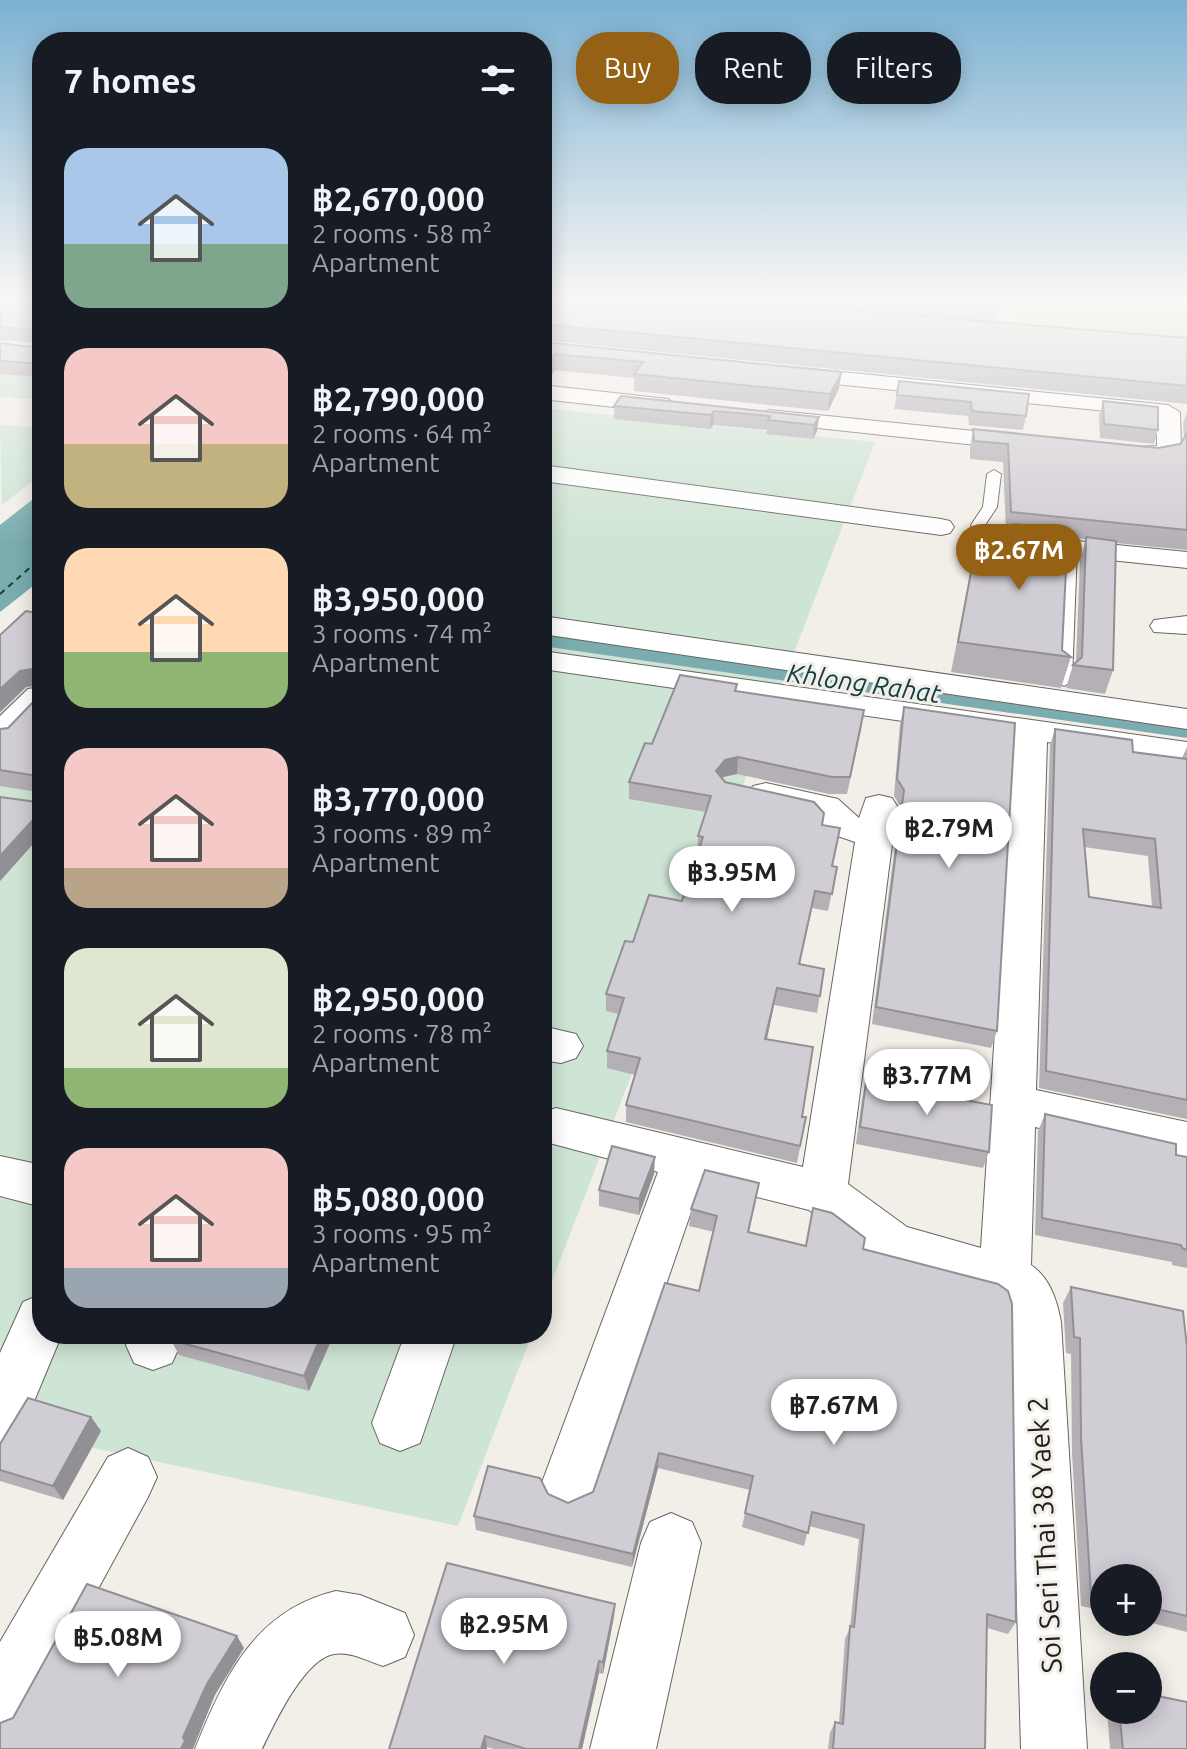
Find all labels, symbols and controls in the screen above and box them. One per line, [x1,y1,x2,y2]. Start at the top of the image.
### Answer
chip: Buy [576,32,679,104]
chip: Rent [695,32,811,104]
chip: Filters [827,32,961,104]
icon: filters [476,58,520,102]
text: 7 homes [64,61,197,99]
text: ฿2,670,000 [312,179,485,217]
icon: home [128,180,224,276]
text: 2 rooms · 58 m² [312,219,492,248]
text: Apartment [312,248,439,277]
text: ฿2,790,000 [312,379,485,417]
icon: home [128,380,224,476]
text: 2 rooms · 64 m² [312,419,492,448]
text: Apartment [312,448,439,477]
pin: ฿2.67M [954,524,1084,592]
text: ฿2.67M [974,535,1064,564]
text: ฿3,950,000 [312,579,485,617]
icon: home [128,580,224,676]
text: 3 rooms · 74 m² [312,619,492,648]
text: Apartment [312,648,439,677]
water label: Khlong Rahat [785,658,943,708]
text: ฿3,770,000 [312,779,485,817]
icon: home [128,780,224,876]
pin: ฿2.79M [884,802,1014,870]
text: ฿2.79M [904,813,994,842]
text: 3 rooms · 89 m² [312,819,492,848]
pin: ฿3.95M [667,846,797,914]
text: Apartment [312,848,439,877]
text: ฿3.95M [687,857,777,886]
text: ฿2,950,000 [312,979,485,1017]
icon: home [128,980,224,1076]
text: 2 rooms · 78 m² [312,1019,492,1048]
text: Apartment [312,1048,439,1077]
pin: ฿3.77M [862,1049,992,1117]
text: ฿3.77M [882,1060,972,1089]
text: ฿5,080,000 [312,1179,485,1217]
icon: home [128,1180,224,1276]
text: 3 rooms · 95 m² [312,1219,492,1248]
text: Apartment [312,1248,439,1277]
pin: ฿7.67M [769,1379,899,1447]
text: ฿7.67M [789,1390,879,1419]
street label: Soi Seri Thai 38 Yaek 2 [1021,1396,1067,1674]
map controls [1090,1564,1162,1724]
button: + [1090,1564,1162,1636]
pin: ฿2.95M [439,1598,569,1666]
text: ฿2.95M [459,1609,549,1638]
pin: ฿5.08M [53,1611,183,1679]
text: ฿5.08M [73,1622,163,1651]
button: − [1090,1652,1162,1724]

